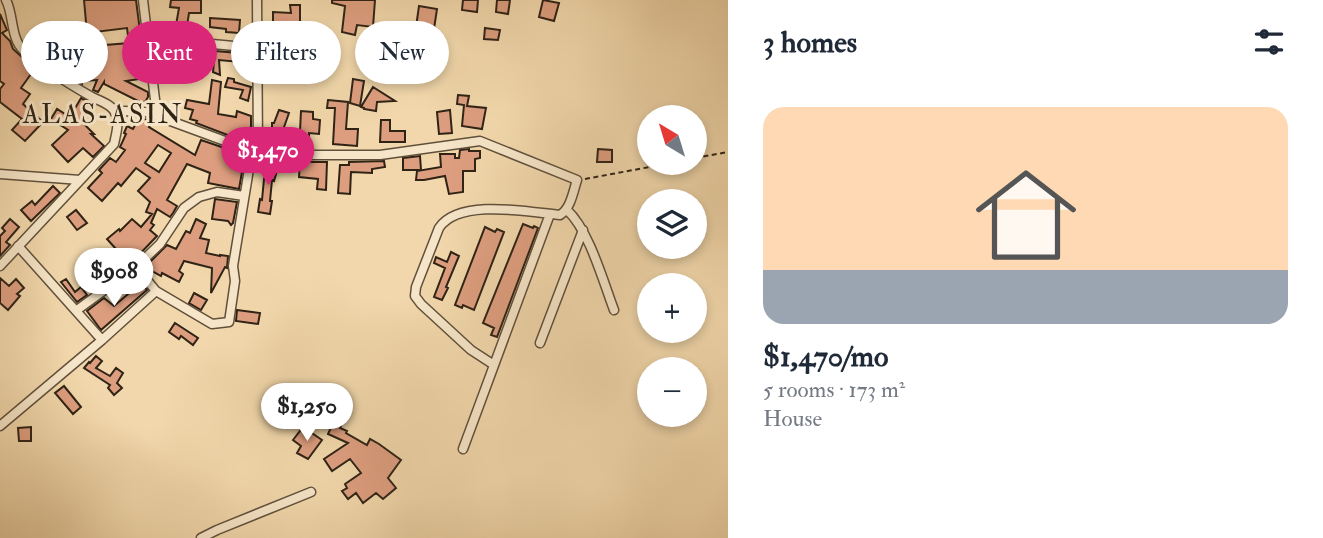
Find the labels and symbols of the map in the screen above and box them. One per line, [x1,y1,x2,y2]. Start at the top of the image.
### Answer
district label: ALAS-ASIN [22,99,183,131]
north arrow [637,105,707,175]
pin: $1,470 [211,128,325,187]
pin: $908 [73,248,155,308]
pin: $1,250 [250,384,364,443]

